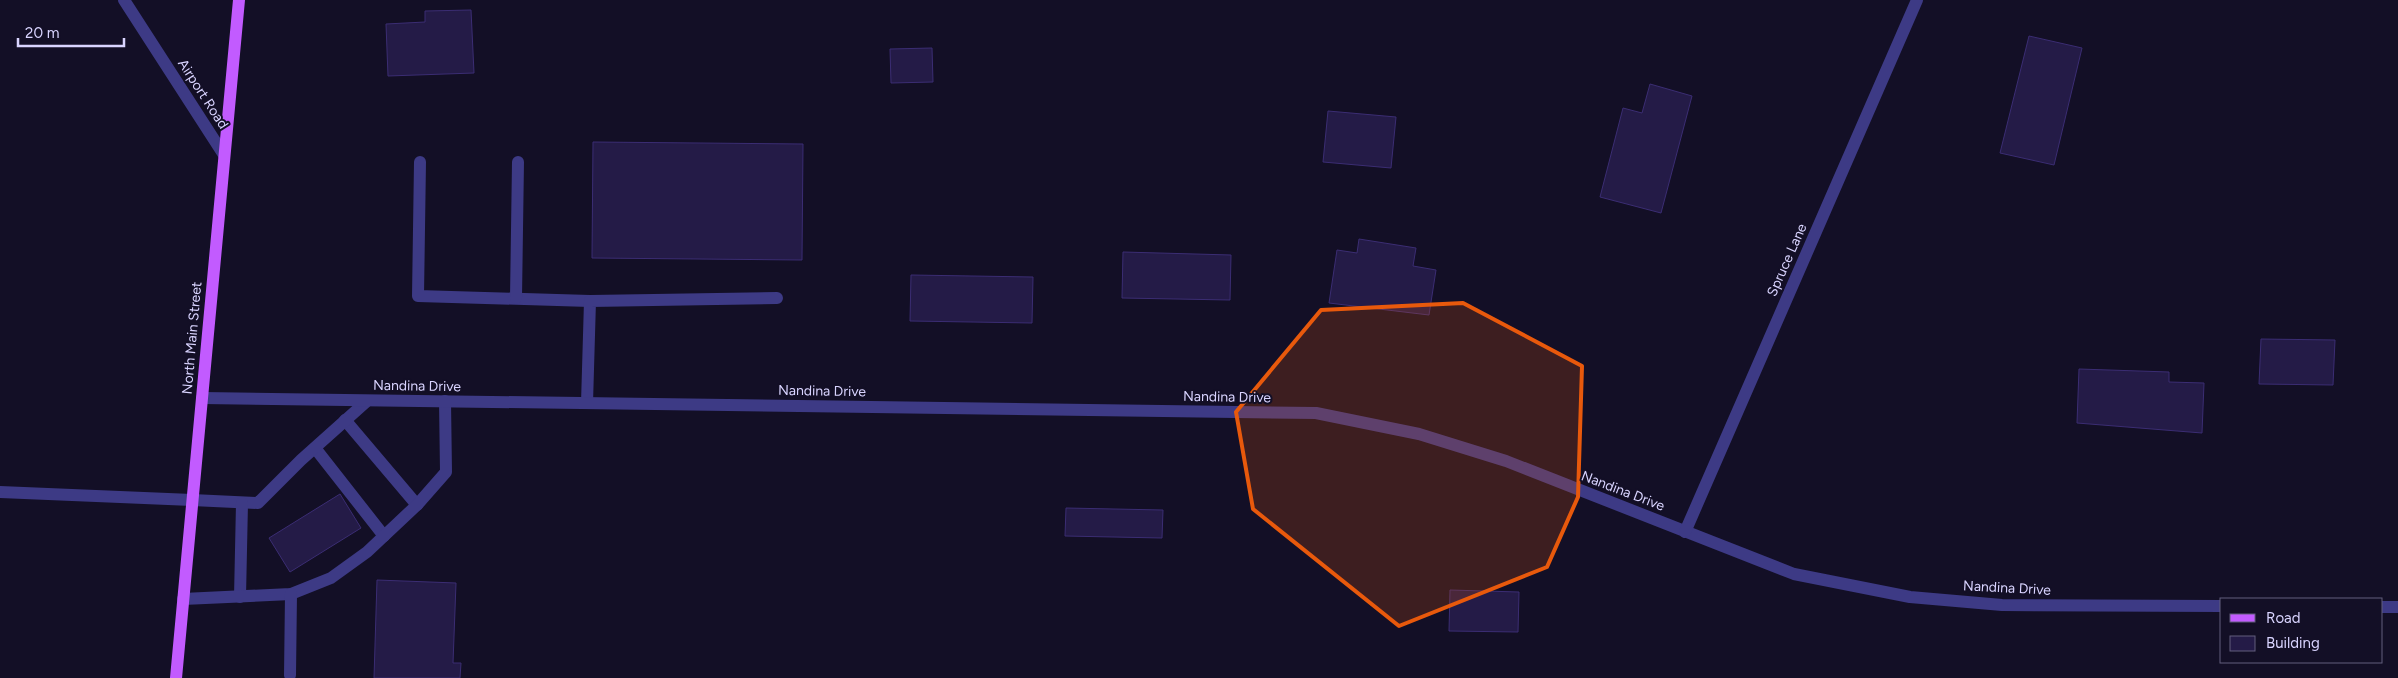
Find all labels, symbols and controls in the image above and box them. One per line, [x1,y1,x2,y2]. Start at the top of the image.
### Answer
scale bar [18,15,124,47]
text: 20 m [25,24,59,42]
street label: Airport Road [174,56,232,132]
street label: Spruce Lane [1763,221,1811,299]
street label: North Main Street [179,281,205,395]
street label: Nandina Drive [373,377,462,395]
street label: Nandina Drive [778,382,867,400]
street label: Nandina Drive [1183,388,1272,406]
street label: Nandina Drive [1579,467,1667,515]
street label: Nandina Drive [1963,577,2052,599]
legend [2220,598,2383,663]
text: Road [2266,609,2301,627]
text: Building [2266,634,2320,652]

